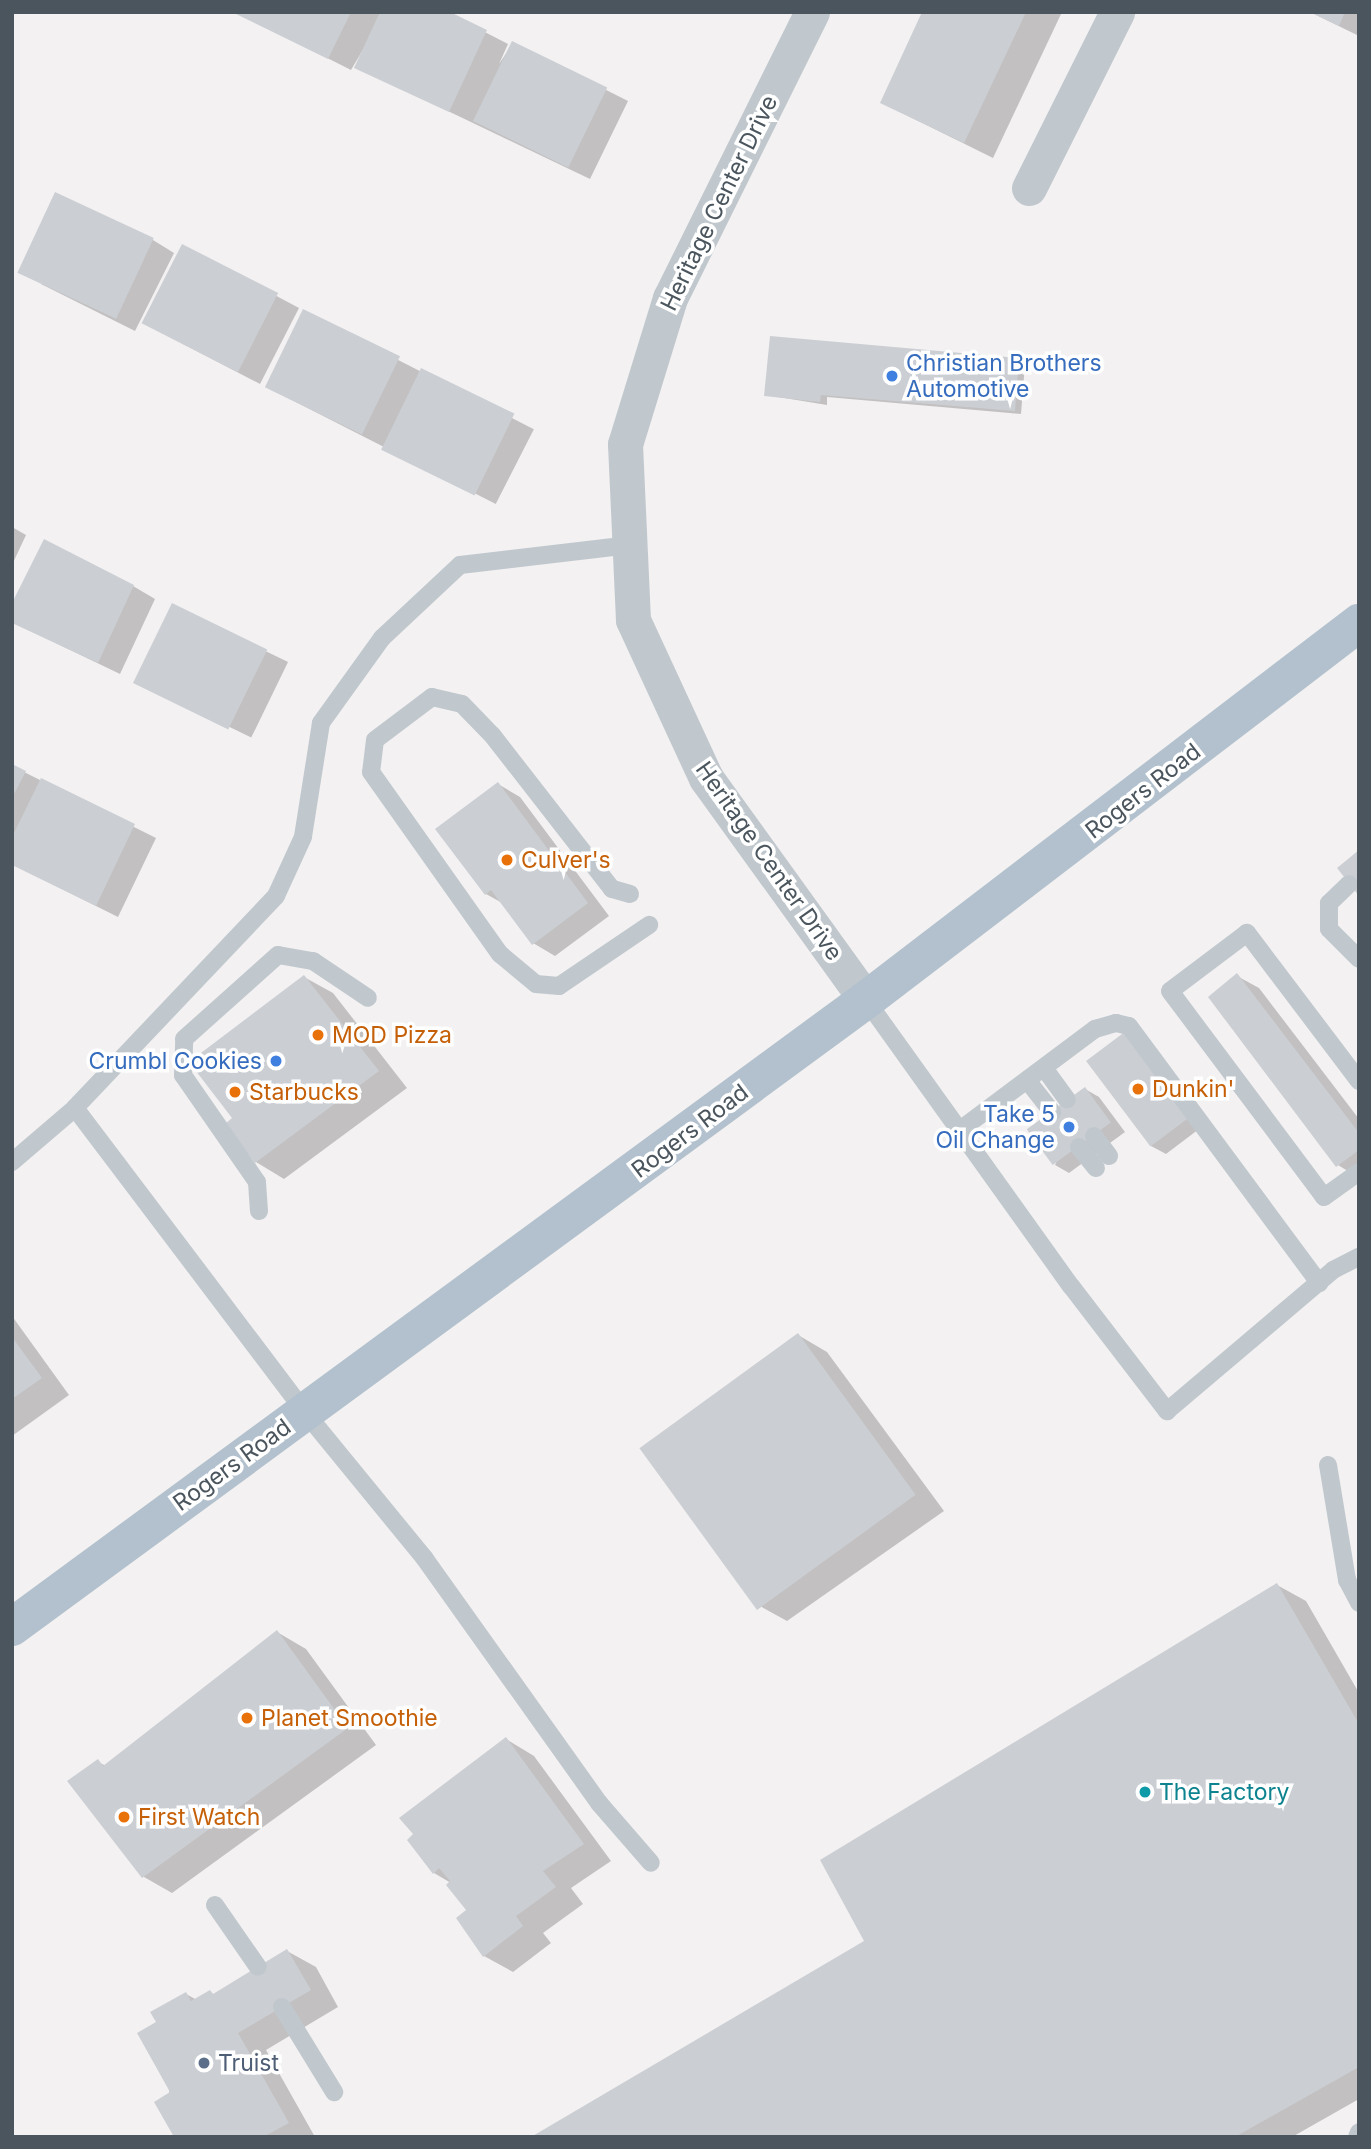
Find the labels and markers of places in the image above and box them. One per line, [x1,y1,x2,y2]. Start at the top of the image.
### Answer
place label: Christian Brothers Automotive [906,349,1102,403]
marker: Christian Brothers Automotive [884,368,900,384]
place label: Culver's [521,846,611,874]
marker: Culver's [499,852,515,868]
place label: MOD Pizza [332,1021,452,1049]
marker: MOD Pizza [310,1027,326,1043]
place label: Crumbl Cookies [89,1047,262,1075]
marker: Crumbl Cookies [268,1053,284,1069]
place label: Dunkin' [1152,1075,1234,1103]
place label: Starbucks [249,1078,359,1106]
marker: Dunkin' [1130,1081,1146,1097]
marker: Starbucks [227,1084,243,1100]
place label: Take 5 Oil Change [935,1100,1055,1154]
marker: Take 5 Oil Change [1061,1119,1077,1135]
place label: Planet Smoothie [261,1704,438,1732]
marker: Planet Smoothie [239,1710,255,1726]
place label: The Factory [1159,1778,1289,1806]
marker: The Factory [1137,1784,1153,1800]
place label: First Watch [138,1803,260,1831]
marker: First Watch [116,1809,132,1825]
place label: Truist [218,2049,279,2077]
marker: Truist [196,2055,212,2071]

